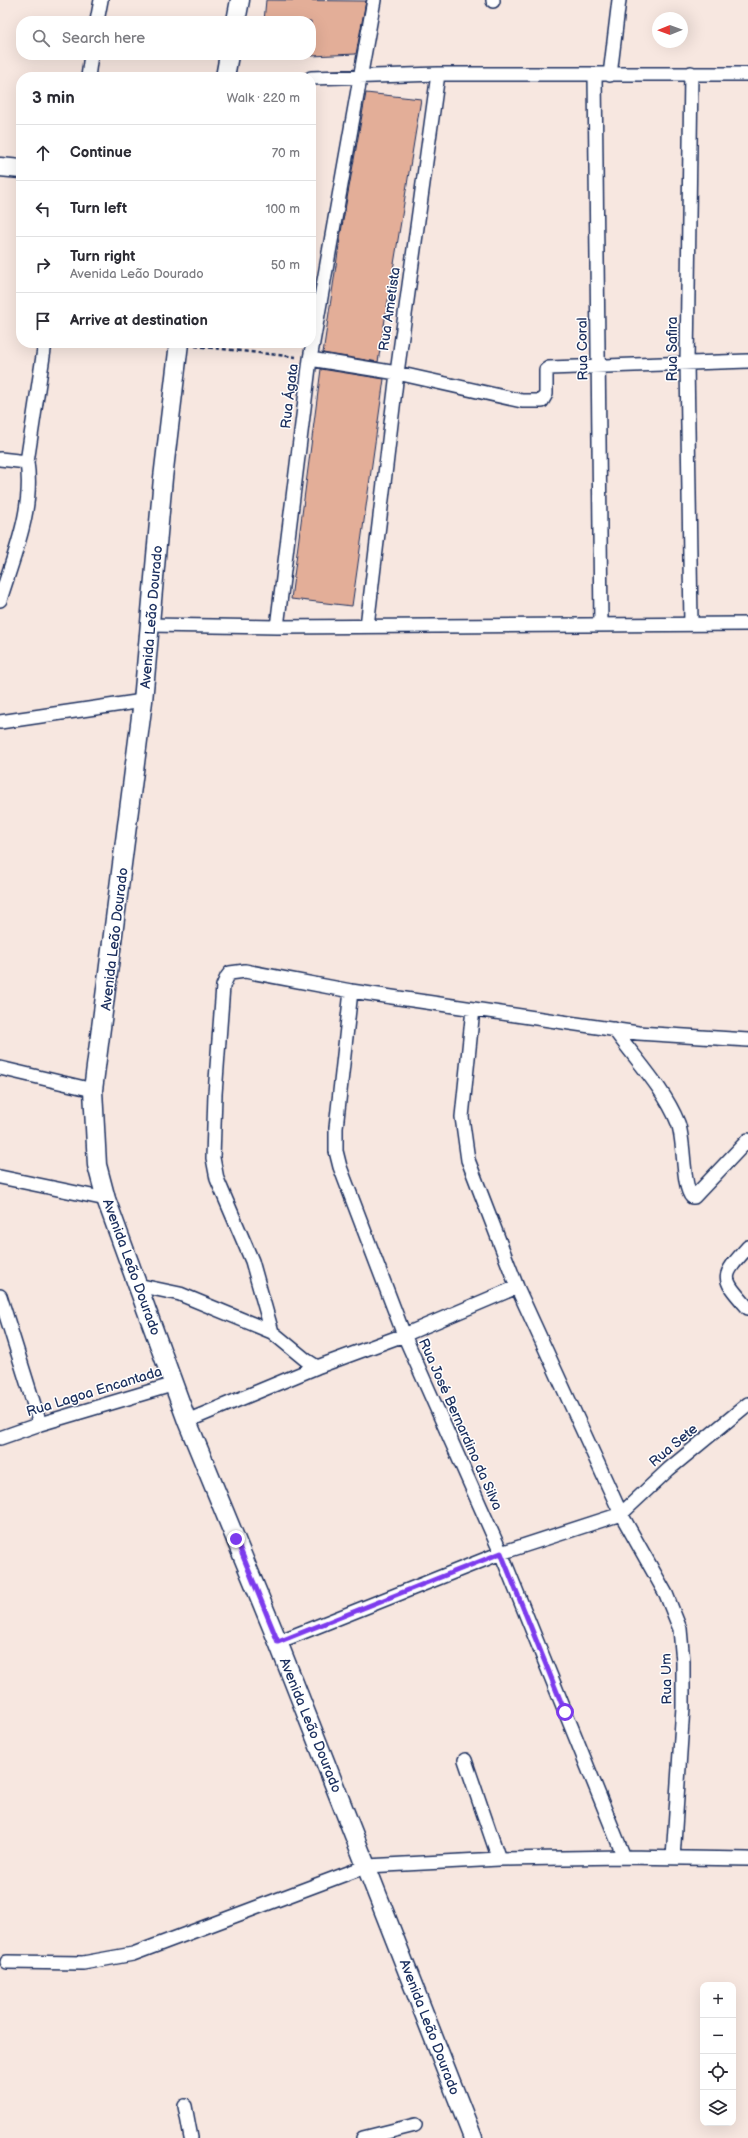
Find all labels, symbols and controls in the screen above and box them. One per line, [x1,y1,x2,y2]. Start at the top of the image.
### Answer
north arrow [652,12,688,48]
search box [16,16,316,60]
icon: search [30,27,52,49]
text: Search here [62,29,145,48]
text: 3 min [32,88,75,108]
text: Walk · 220 m [227,90,300,106]
icon: ahead [32,142,54,164]
text: Continue [70,143,132,162]
text: 70 m [272,145,300,161]
icon: left [32,198,54,220]
text: Turn left [70,199,127,218]
text: 100 m [265,201,300,217]
text: Turn right [70,247,135,266]
icon: right [32,254,54,276]
text: 50 m [271,257,300,273]
text: Avenida Leão Dourado [70,266,204,282]
street label: Rua Ametista [375,266,404,352]
icon: arrive [32,310,54,332]
text: Arrive at destination [70,311,208,330]
street label: Rua Safira [664,316,681,382]
street label: Rua Coral [573,317,592,381]
street label: Rua Ágata [276,362,302,430]
street label: Avenida Leão Dourado [137,545,166,689]
street label: Avenida Leão Dourado [97,867,132,1012]
street label: Avenida Leão Dourado [99,1197,164,1338]
street label: Rua José Bernardino da Silva [415,1336,506,1513]
street label: Rua Lagoa Encantada [24,1363,164,1420]
street label: Rua Sete [646,1420,701,1471]
route end [227,1530,245,1548]
street label: Rua Um [658,1653,675,1705]
street label: Avenida Leão Dourado [276,1655,345,1795]
route start [556,1703,574,1721]
street label: Avenida Leão Dourado [396,1957,463,2097]
map controls [700,1982,736,2126]
button: + [700,1982,736,2018]
button: − [700,2018,736,2054]
button: locate [700,2054,736,2090]
button: layers [700,2090,736,2126]

